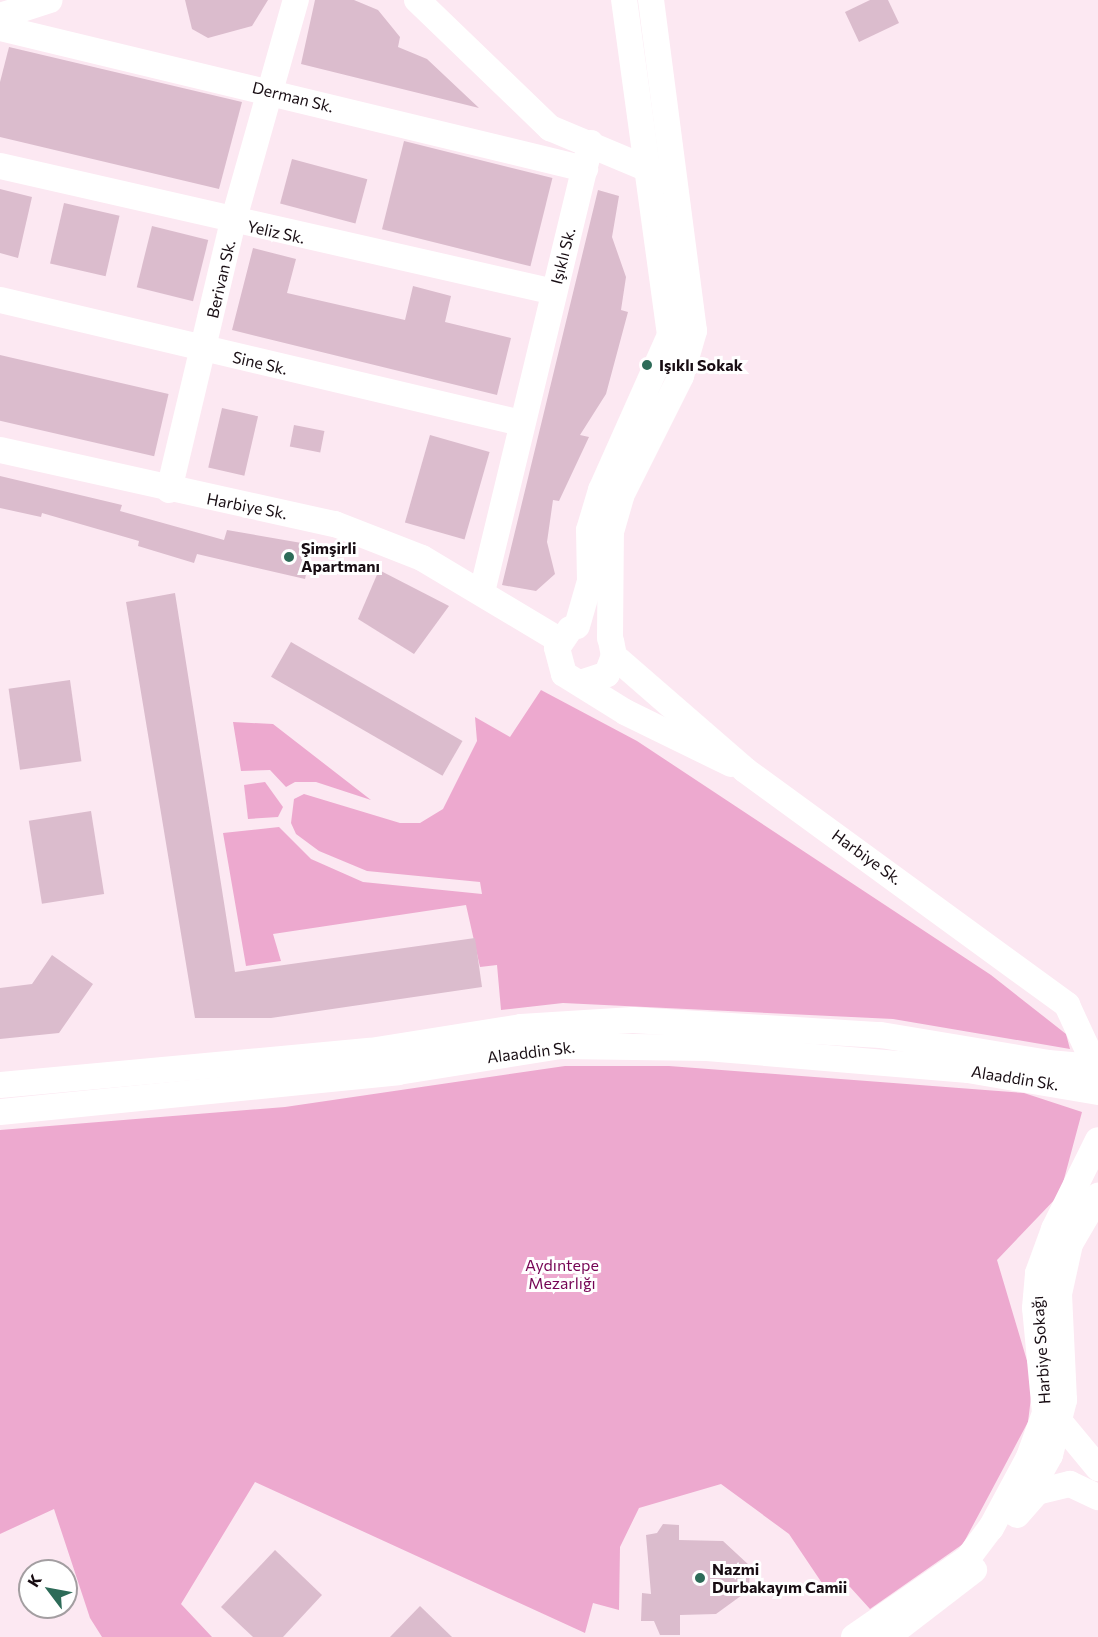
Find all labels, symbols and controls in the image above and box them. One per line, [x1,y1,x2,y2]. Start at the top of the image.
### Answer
street label: Derman Sk. [250,78,336,116]
street label: Yeliz Sk. [245,217,307,247]
street label: Işıklı Sk. [547,226,579,286]
street label: Berivan Sk. [203,238,239,320]
street label: Sine Sk. [231,347,289,379]
place label: Işıklı Sokak [659,355,743,375]
marker: Işıklı Sokak [640,358,654,372]
street label: Harbiye Sk. [205,489,289,523]
place label: Şimşirli Apartmanı [301,538,380,576]
marker: Şimşirli Apartmanı [282,550,296,564]
street label: Harbiye Sk. [828,825,906,889]
street label: Alaaddin Sk. [486,1037,576,1067]
street label: Alaaddin Sk. [970,1062,1060,1094]
park label: Aydıntepe Mezarlığı [525,1255,599,1293]
street label: Harbiye Sokağı [1028,1295,1054,1405]
north arrow [18,1559,78,1619]
place label: Nazmi Durbakayım Camii [712,1559,847,1597]
text: K [23,1570,45,1590]
marker: Nazmi Durbakayım Camii [693,1571,707,1585]

